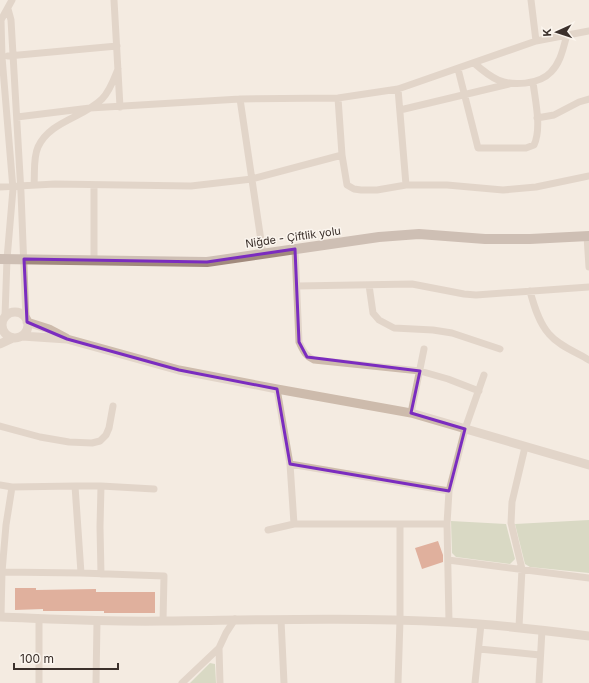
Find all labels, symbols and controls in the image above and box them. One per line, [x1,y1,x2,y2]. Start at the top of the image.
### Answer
north arrow [537,12,577,52]
text: K [540,28,554,37]
street label: Niğde - Çiftlik yolu [244,223,342,251]
scale bar [14,645,118,671]
text: 100 m [20,651,54,666]

